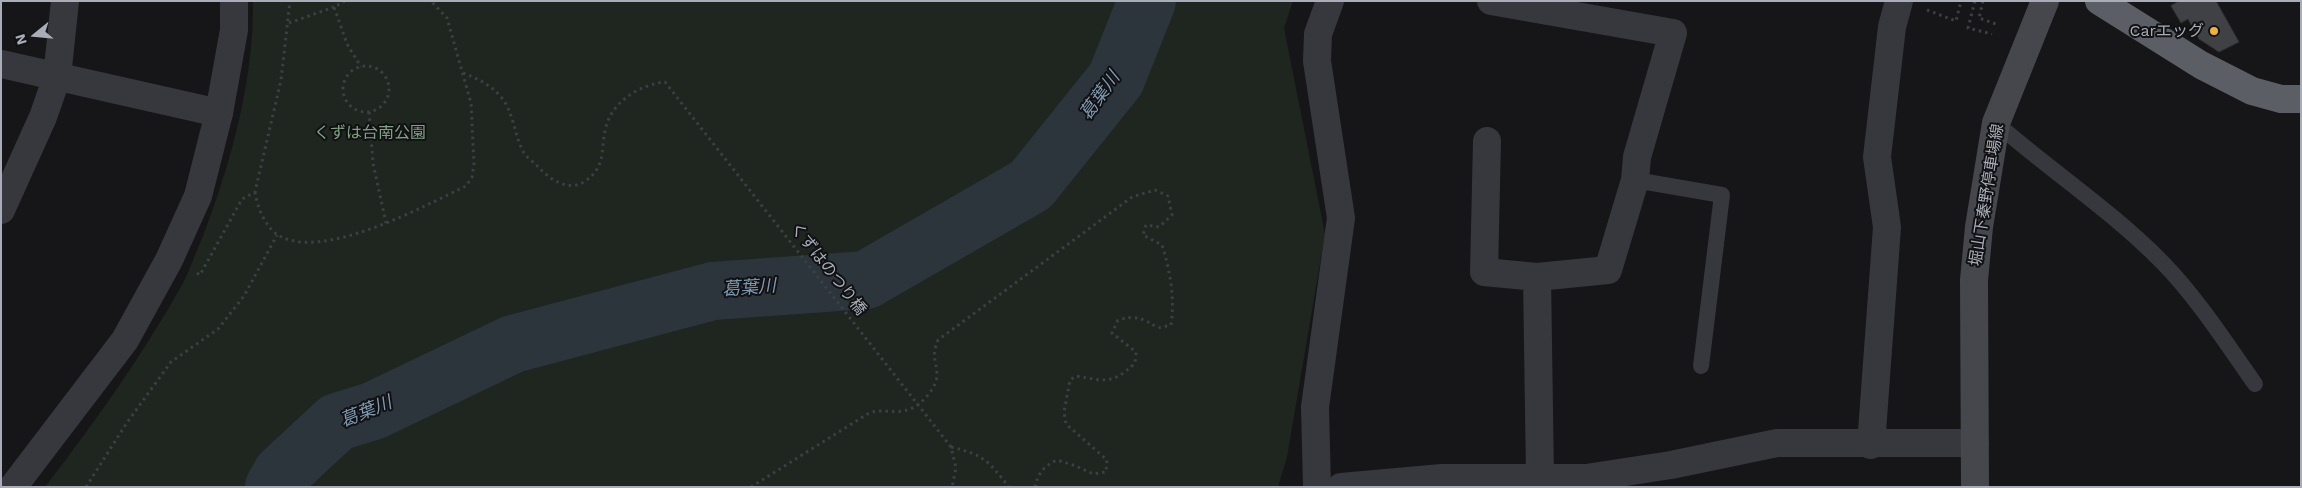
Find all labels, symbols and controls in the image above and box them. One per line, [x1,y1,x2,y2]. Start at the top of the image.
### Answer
north arrow [10,10,60,60]
place label: Carエッグ [2129,21,2204,41]
marker: Carエッグ [2208,25,2220,37]
text: N [11,32,30,47]
water label: 葛葉川 [1075,68,1125,124]
street label: 堀山下秦野停車場線 [1966,122,2008,268]
park label: くずは台南公園 [314,123,426,143]
street label: くずはのつり橋 [786,219,870,319]
water label: 葛葉川 [721,275,777,301]
water label: 葛葉川 [337,392,395,432]

